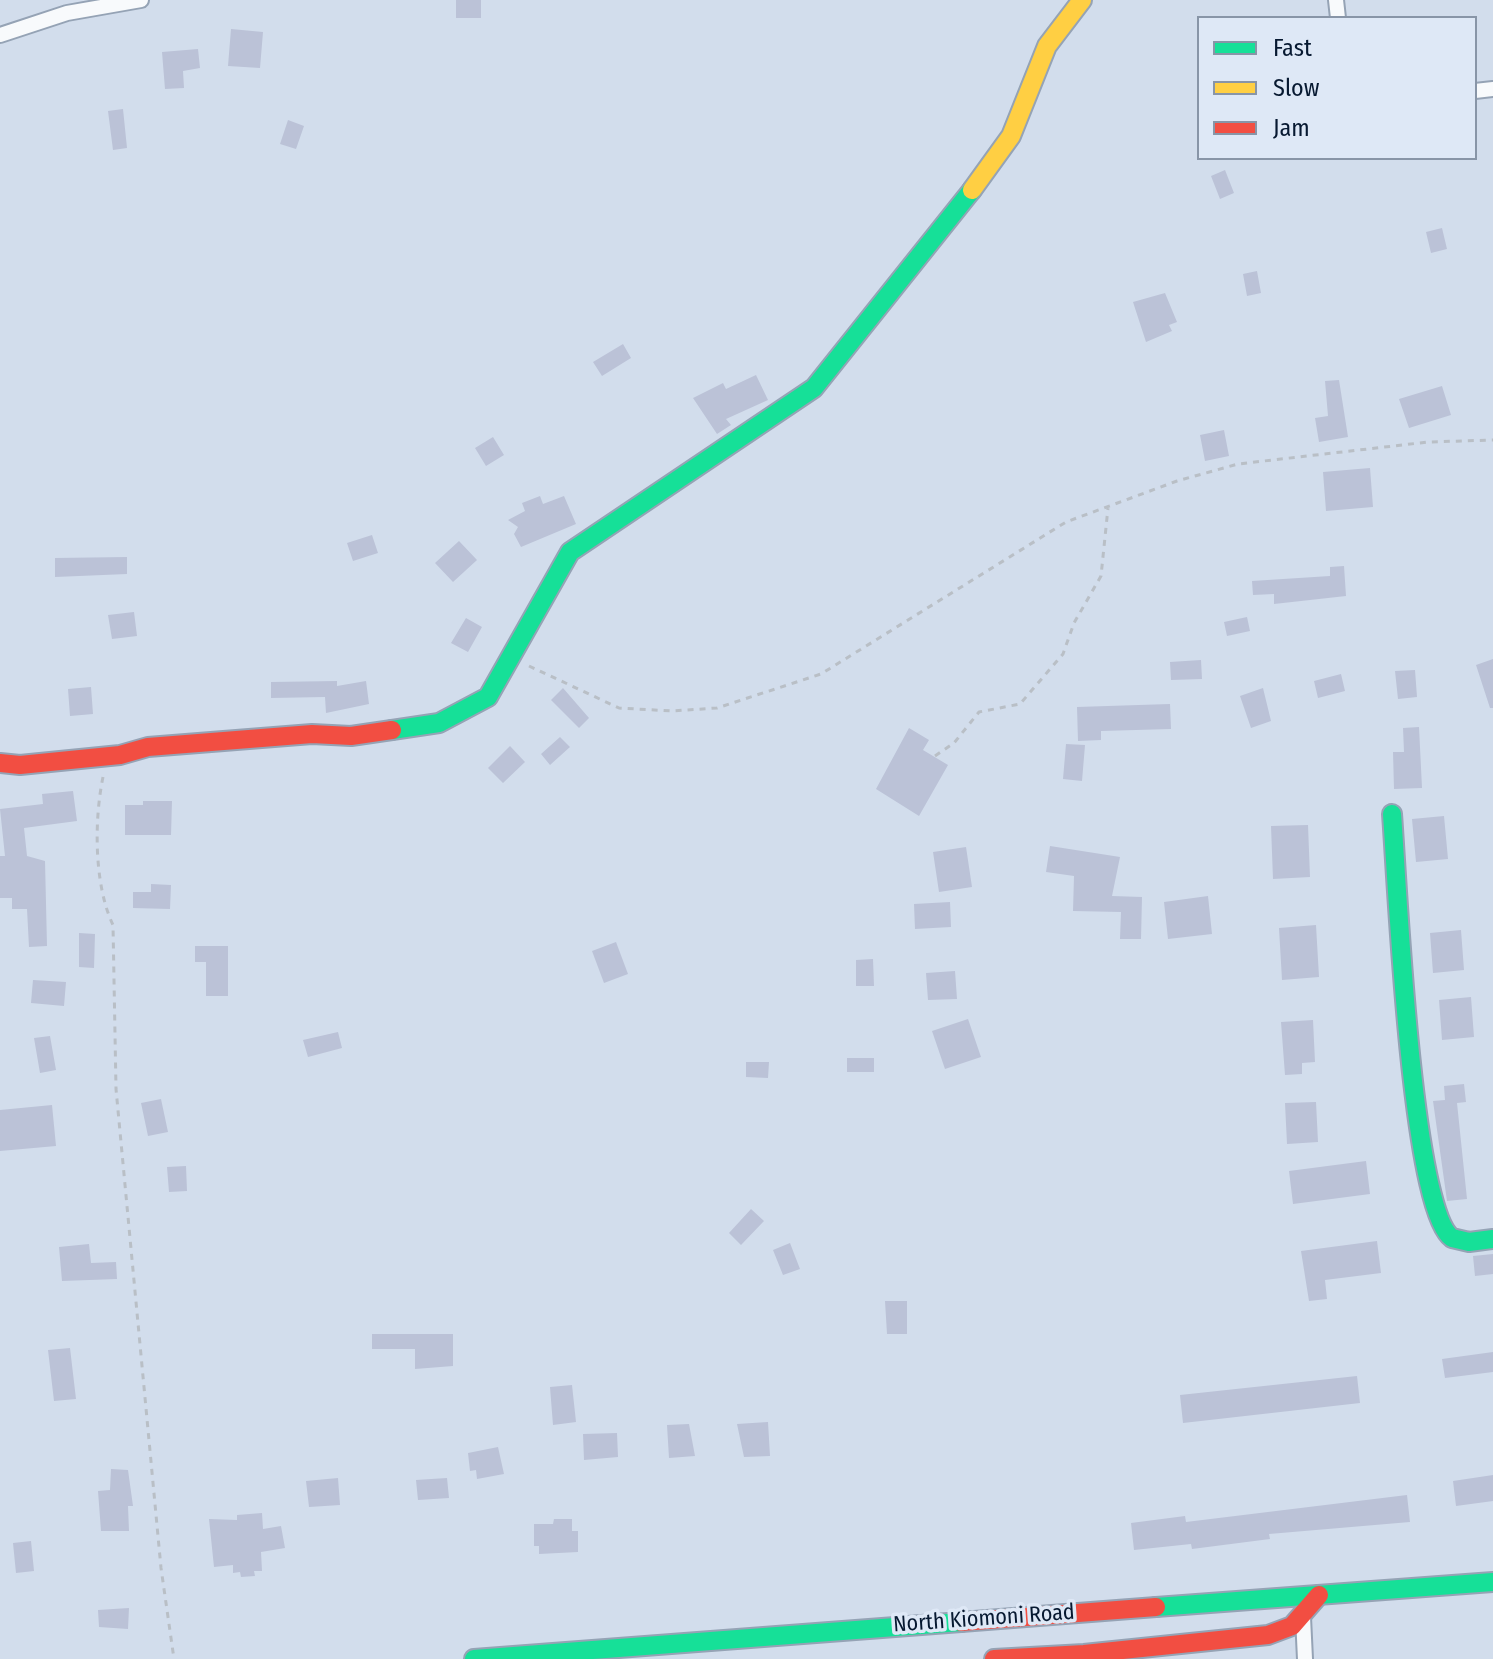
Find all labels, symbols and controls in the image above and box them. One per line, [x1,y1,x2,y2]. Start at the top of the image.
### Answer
legend [1197,16,1477,160]
text: Fast [1273,34,1312,62]
text: Slow [1273,74,1319,102]
text: Jam [1273,114,1310,142]
street label: North Kiomoni Road [892,1599,1076,1639]

